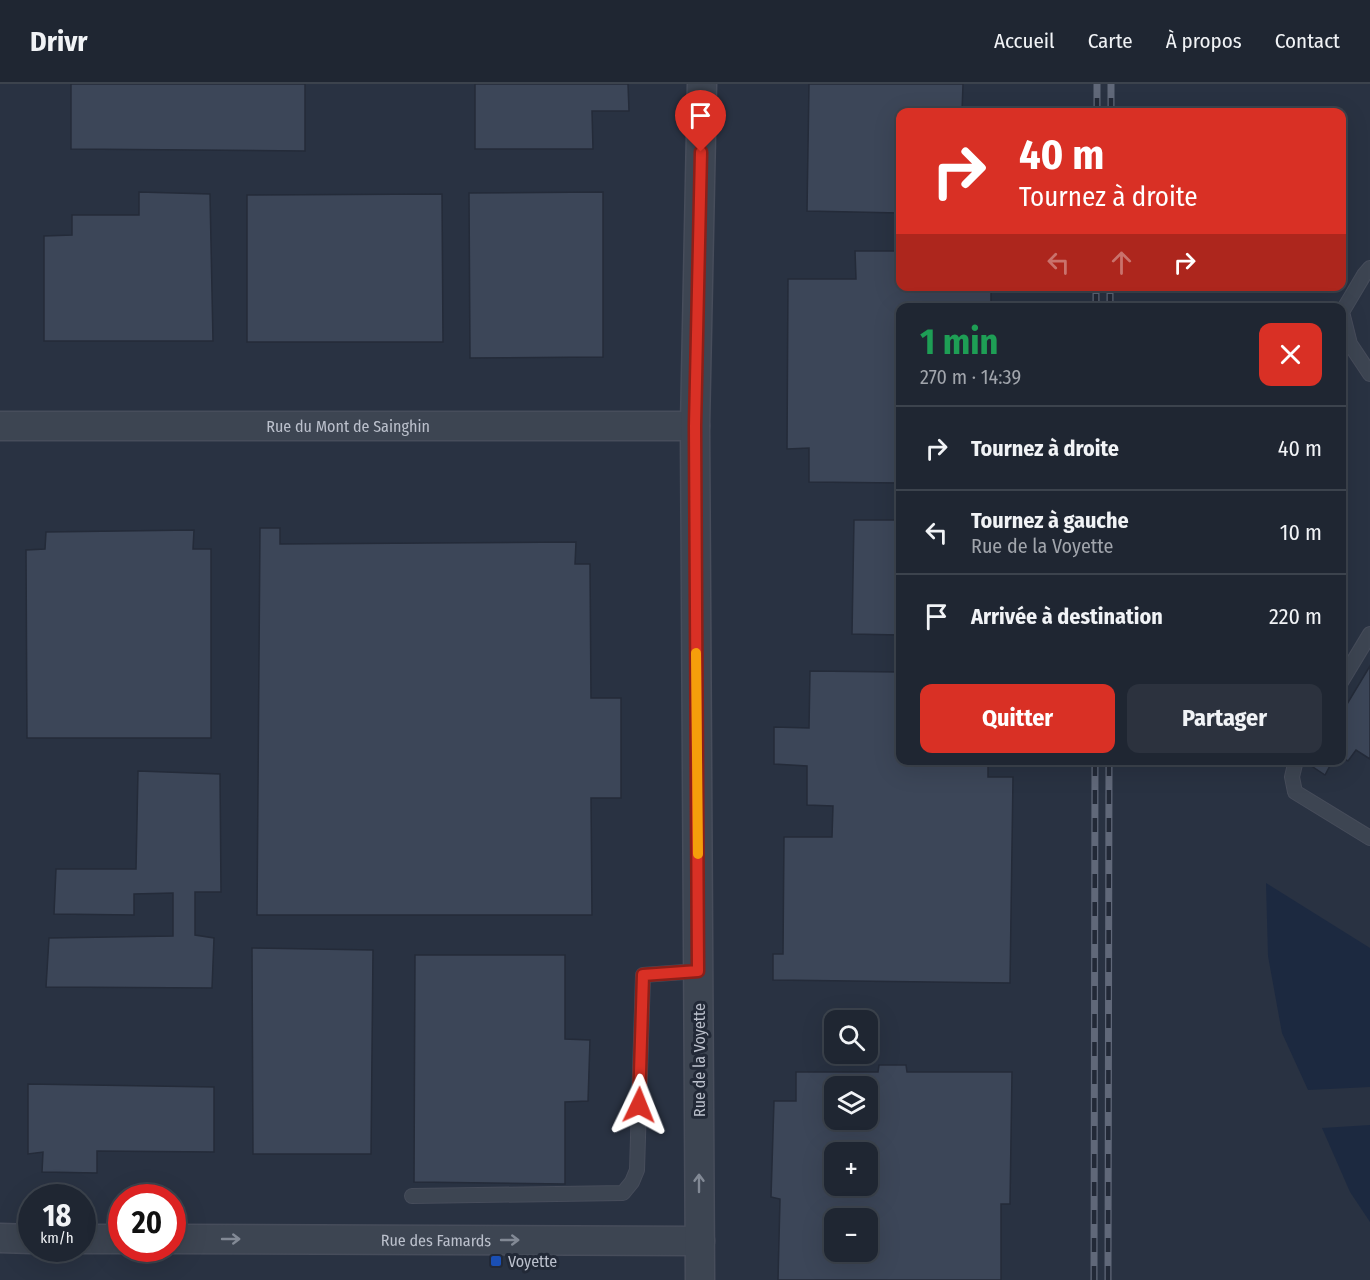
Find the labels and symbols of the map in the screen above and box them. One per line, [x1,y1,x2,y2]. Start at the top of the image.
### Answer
pin [675,90,726,152]
street label: Rue du Mont de Sainghin [266,417,430,436]
street label: Rue de la Voyette [690,1003,709,1117]
position arrow [607,1073,671,1137]
one-way arrow [693,1173,705,1193]
speed limit sign: 20 [108,1184,186,1262]
street label: Rue des Famards [381,1230,491,1250]
one-way arrow [220,1233,240,1245]
one-way arrow [499,1234,519,1246]
place label: Voyette [508,1252,557,1271]
marker: Voyette [489,1254,503,1268]

